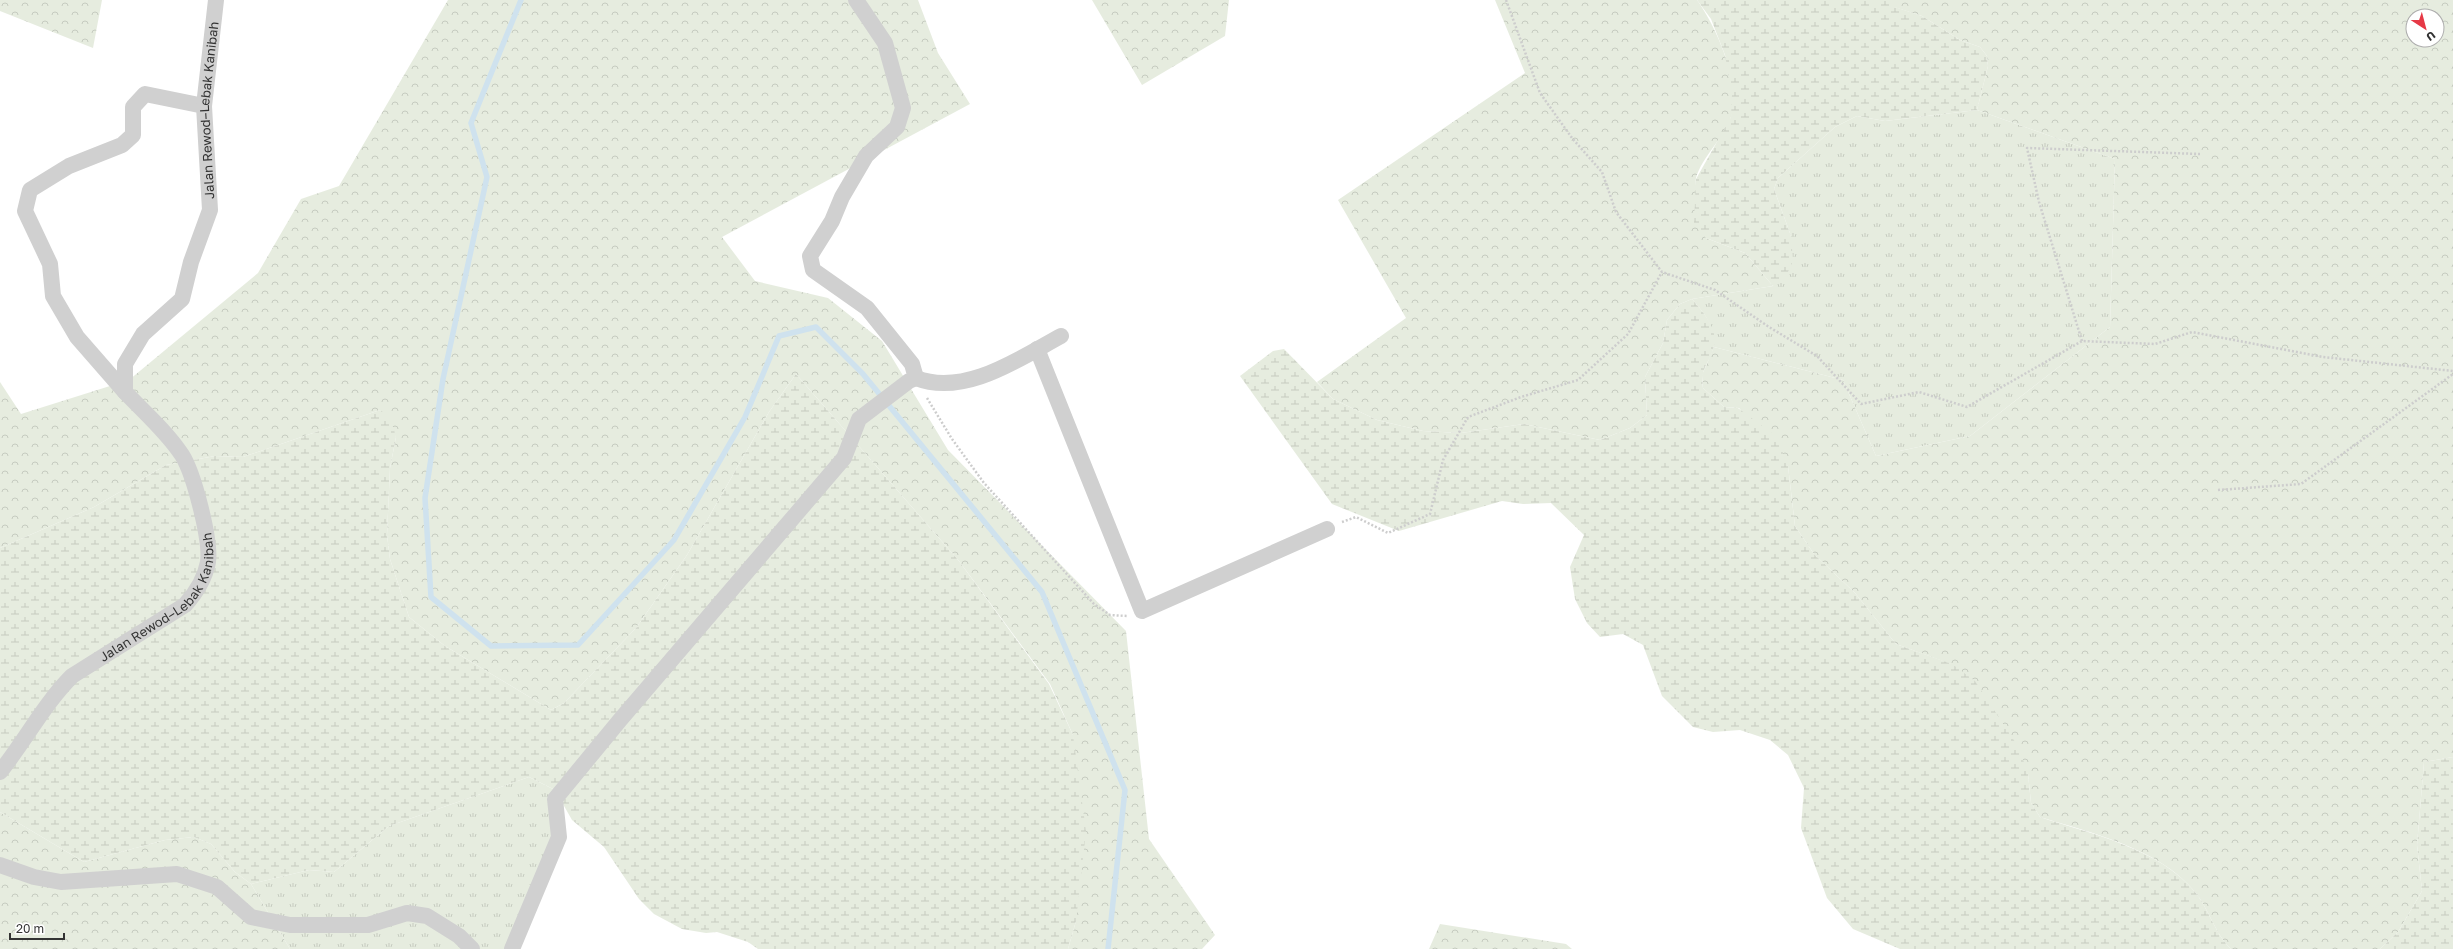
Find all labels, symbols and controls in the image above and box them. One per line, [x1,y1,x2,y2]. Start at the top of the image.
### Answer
north arrow [2405,8,2445,48]
street label: Jalan Rewod–Lebak Kanibah [196,20,222,200]
text: U [2424,29,2438,44]
street label: Jalan Rewod–Lebak Kanibah [96,532,216,665]
scale bar [10,915,64,941]
text: 20 m [16,921,44,936]

